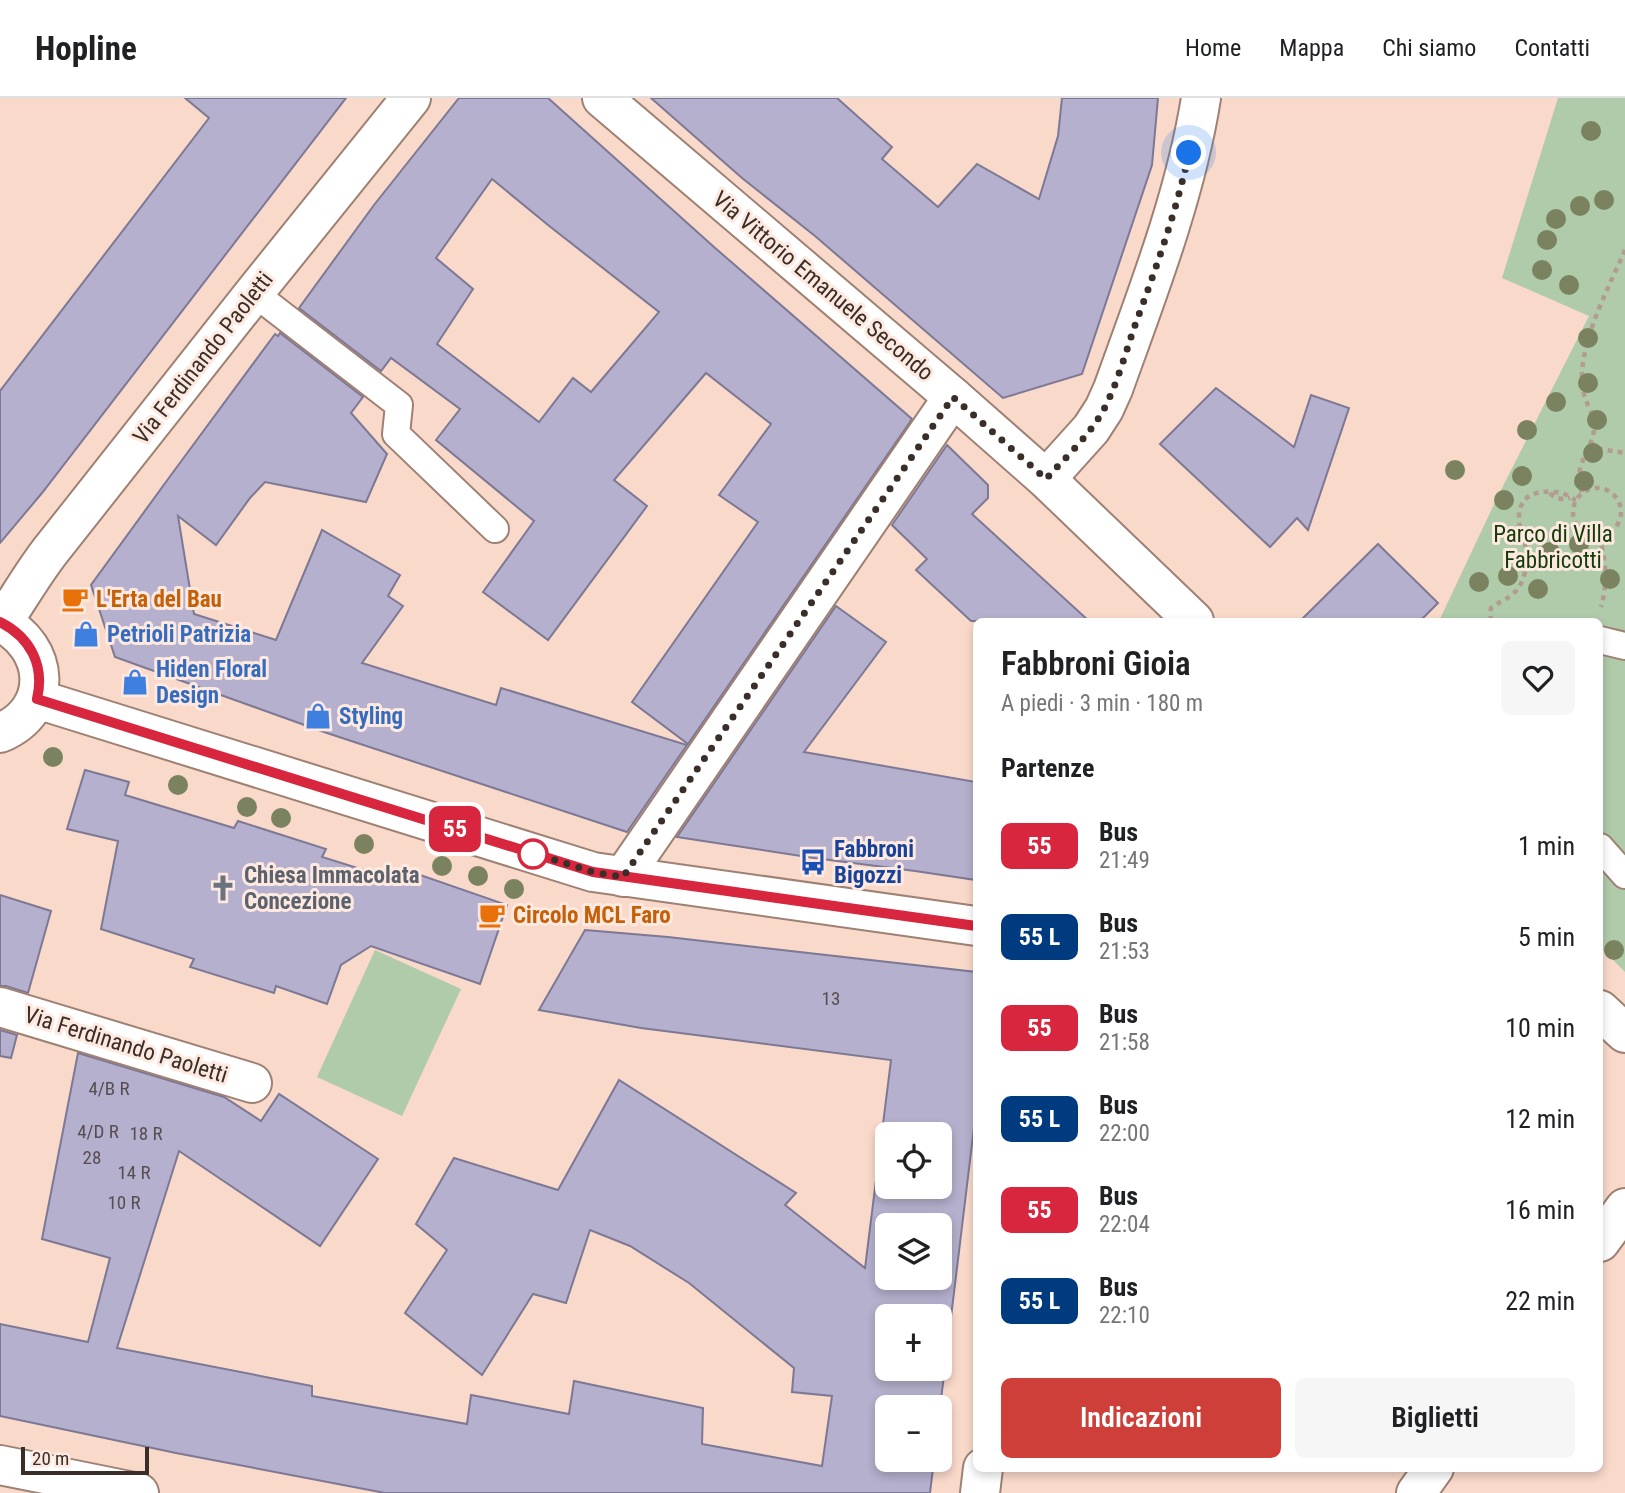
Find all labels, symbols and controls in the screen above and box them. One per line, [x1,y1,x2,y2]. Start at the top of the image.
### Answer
text: Hopline [35,29,137,68]
text: Home [1185,34,1241,62]
text: Mappa [1279,34,1344,62]
text: Chi siamo [1382,34,1476,62]
text: Contatti [1514,34,1590,62]
your location [1171,135,1206,170]
street label: Via Vittorio Emanuele Secondo [707,186,939,386]
street label: Via Ferdinando Paoletti [127,266,279,450]
park label: Parco di Villa Fabbricotti [1493,521,1613,574]
cafe icon: L'Erta del Bau [60,584,90,614]
place label: L'Erta del Bau [96,586,222,613]
shop icon: Petrioli Patrizia [71,619,101,649]
place label: Petrioli Patrizia [107,621,251,648]
button: heart [1501,641,1575,715]
text: Fabbroni Gioia [1001,644,1191,683]
place label: Hiden Floral Design [156,656,267,709]
shop icon: Hiden Floral Design [120,667,150,697]
text: A piedi · 3 min · 180 m [1001,690,1203,717]
shop icon: Styling [303,701,333,731]
place label: Styling [339,703,403,730]
text: Partenze [1001,753,1094,783]
line badge: 55 [424,806,486,852]
text: 55 [443,815,467,843]
text: Bus [1099,817,1138,847]
text: 1 min [1518,831,1575,861]
text: 55 [1027,832,1052,860]
place label: Fabbroni Bigozzi [834,836,914,889]
unlabelled marker [518,839,548,869]
bus stop icon: Fabbroni Bigozzi [798,847,828,877]
text: 21:49 [1099,847,1150,874]
place label: Chiesa Immacolata Concezione [244,862,420,915]
church icon: Chiesa Immacolata Concezione [208,873,238,903]
cafe icon: Circolo MCL Faro [477,900,507,930]
place label: Circolo MCL Faro [513,902,671,929]
text: Bus [1099,908,1138,938]
text: 5 min [1518,922,1575,952]
text: 55 L [1019,923,1060,951]
text: 21:53 [1099,938,1150,965]
house number: 13 [822,987,840,1010]
text: Bus [1099,999,1138,1029]
street label: Via Ferdinando Paoletti [21,1001,231,1089]
text: 10 min [1505,1013,1575,1043]
text: 55 [1027,1014,1052,1042]
text: 21:58 [1099,1029,1150,1056]
house number: 4/B R [88,1077,130,1100]
text: Bus [1099,1090,1138,1120]
text: 12 min [1505,1104,1575,1134]
text: 55 L [1019,1105,1060,1133]
house number: 4/D R [77,1120,119,1143]
text: 22:00 [1099,1120,1150,1147]
house number: 18 R [129,1122,163,1145]
map controls [875,1122,952,1472]
button: locate [875,1122,952,1199]
house number: 28 [83,1146,101,1169]
house number: 14 R [117,1161,151,1184]
text: Bus [1099,1181,1138,1211]
house number: 10 R [107,1191,141,1214]
text: 16 min [1505,1195,1575,1225]
text: 55 [1027,1196,1052,1224]
text: 22:04 [1099,1211,1150,1238]
button: layers [875,1213,952,1290]
text: Bus [1099,1272,1138,1302]
text: 22 min [1505,1286,1575,1316]
text: 55 L [1019,1287,1060,1315]
text: 22:10 [1099,1302,1150,1329]
button: + [875,1304,952,1381]
button: Indicazioni [1001,1378,1281,1458]
button: Biglietti [1295,1378,1575,1458]
button: − [875,1395,952,1472]
scale bar [21,1444,149,1476]
text: 20 m [32,1447,69,1470]

